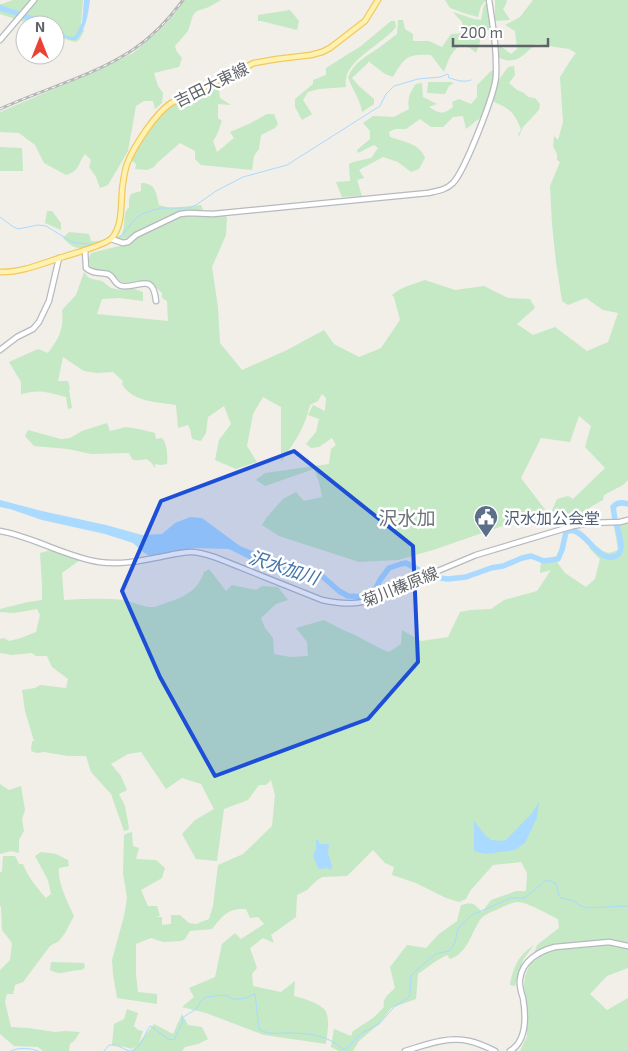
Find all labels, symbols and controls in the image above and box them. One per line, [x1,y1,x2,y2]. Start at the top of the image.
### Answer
north arrow [15,15,65,65]
scale bar [453,15,548,47]
text: N [35,18,45,35]
text: 200 m [460,23,503,41]
street label: 吉田大東線 [171,58,251,110]
public building icon: 沢水加公会堂 [473,504,499,538]
district label: 沢水加 [378,506,436,529]
place label: 沢水加公会堂 [504,508,600,527]
water label: 沢水加川 [246,545,324,589]
street label: 菊川榛原線 [359,562,441,610]

